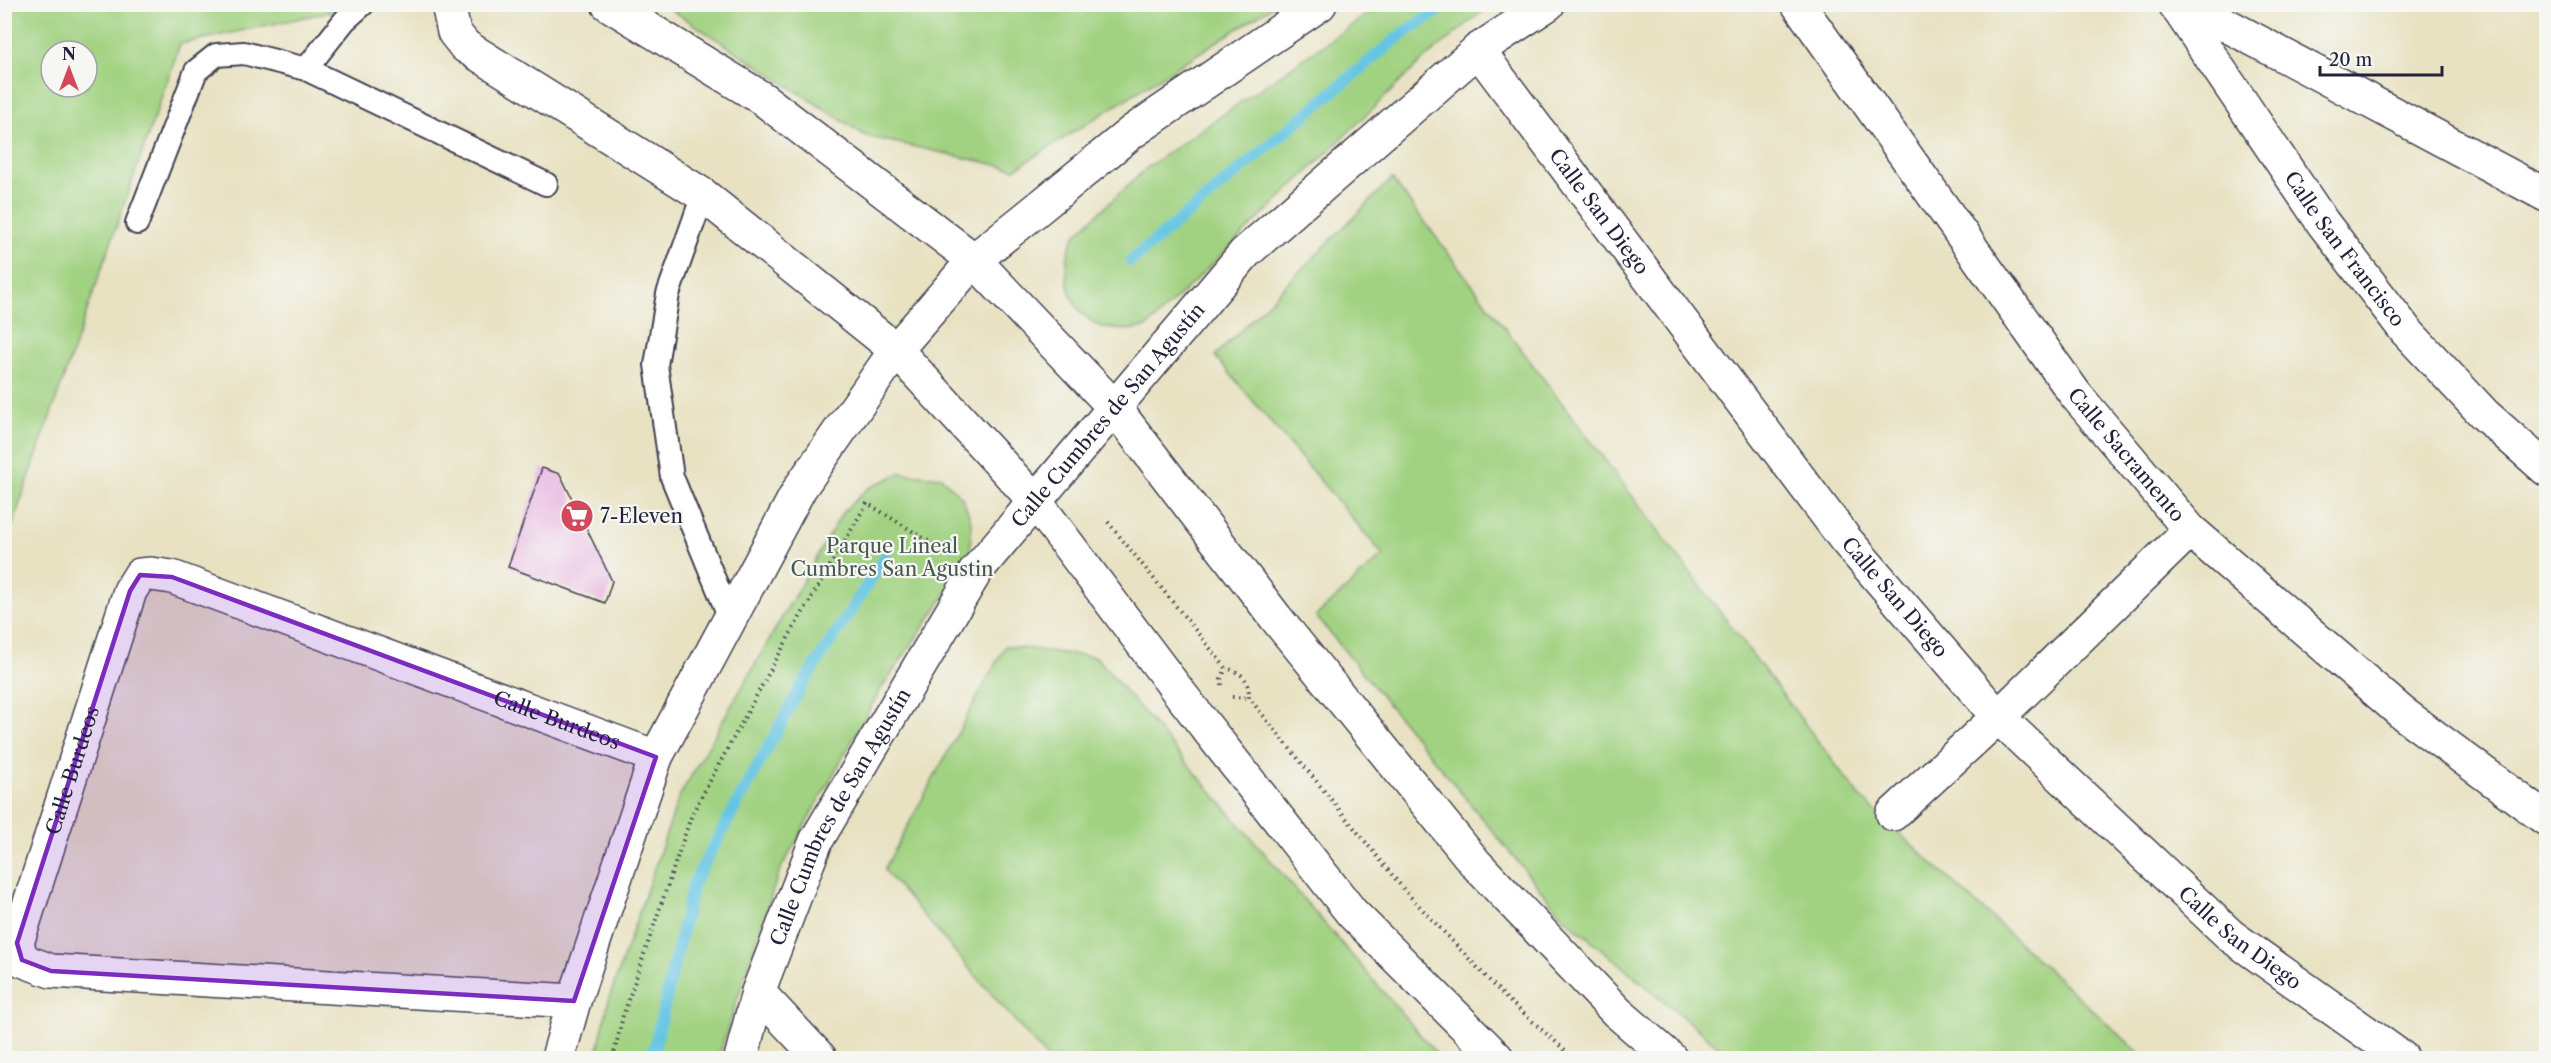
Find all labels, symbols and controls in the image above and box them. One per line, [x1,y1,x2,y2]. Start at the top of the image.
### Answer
north arrow [39,39,99,99]
scale bar [2320,39,2442,77]
text: N [62,44,76,64]
text: 20 m [2329,49,2373,71]
street label: Calle San Diego [1544,144,1654,279]
street label: Calle San Francisco [2279,167,2410,331]
street label: Calle Cumbres de San Agustín [1006,298,1210,532]
street label: Calle Sacramento [2063,383,2190,527]
supermarket icon: 7-Eleven [559,498,595,534]
place label: 7-Eleven [600,504,683,528]
street label: Calle San Diego [1837,532,1953,662]
park label: Parque Lineal Cumbres San Agustin [790,534,994,581]
street label: Calle Cumbres de San Agustín [765,684,916,949]
street label: Calle Burdeos [490,686,623,755]
street label: Calle Burdeos [41,703,104,837]
street label: Calle San Diego [2174,881,2306,994]

